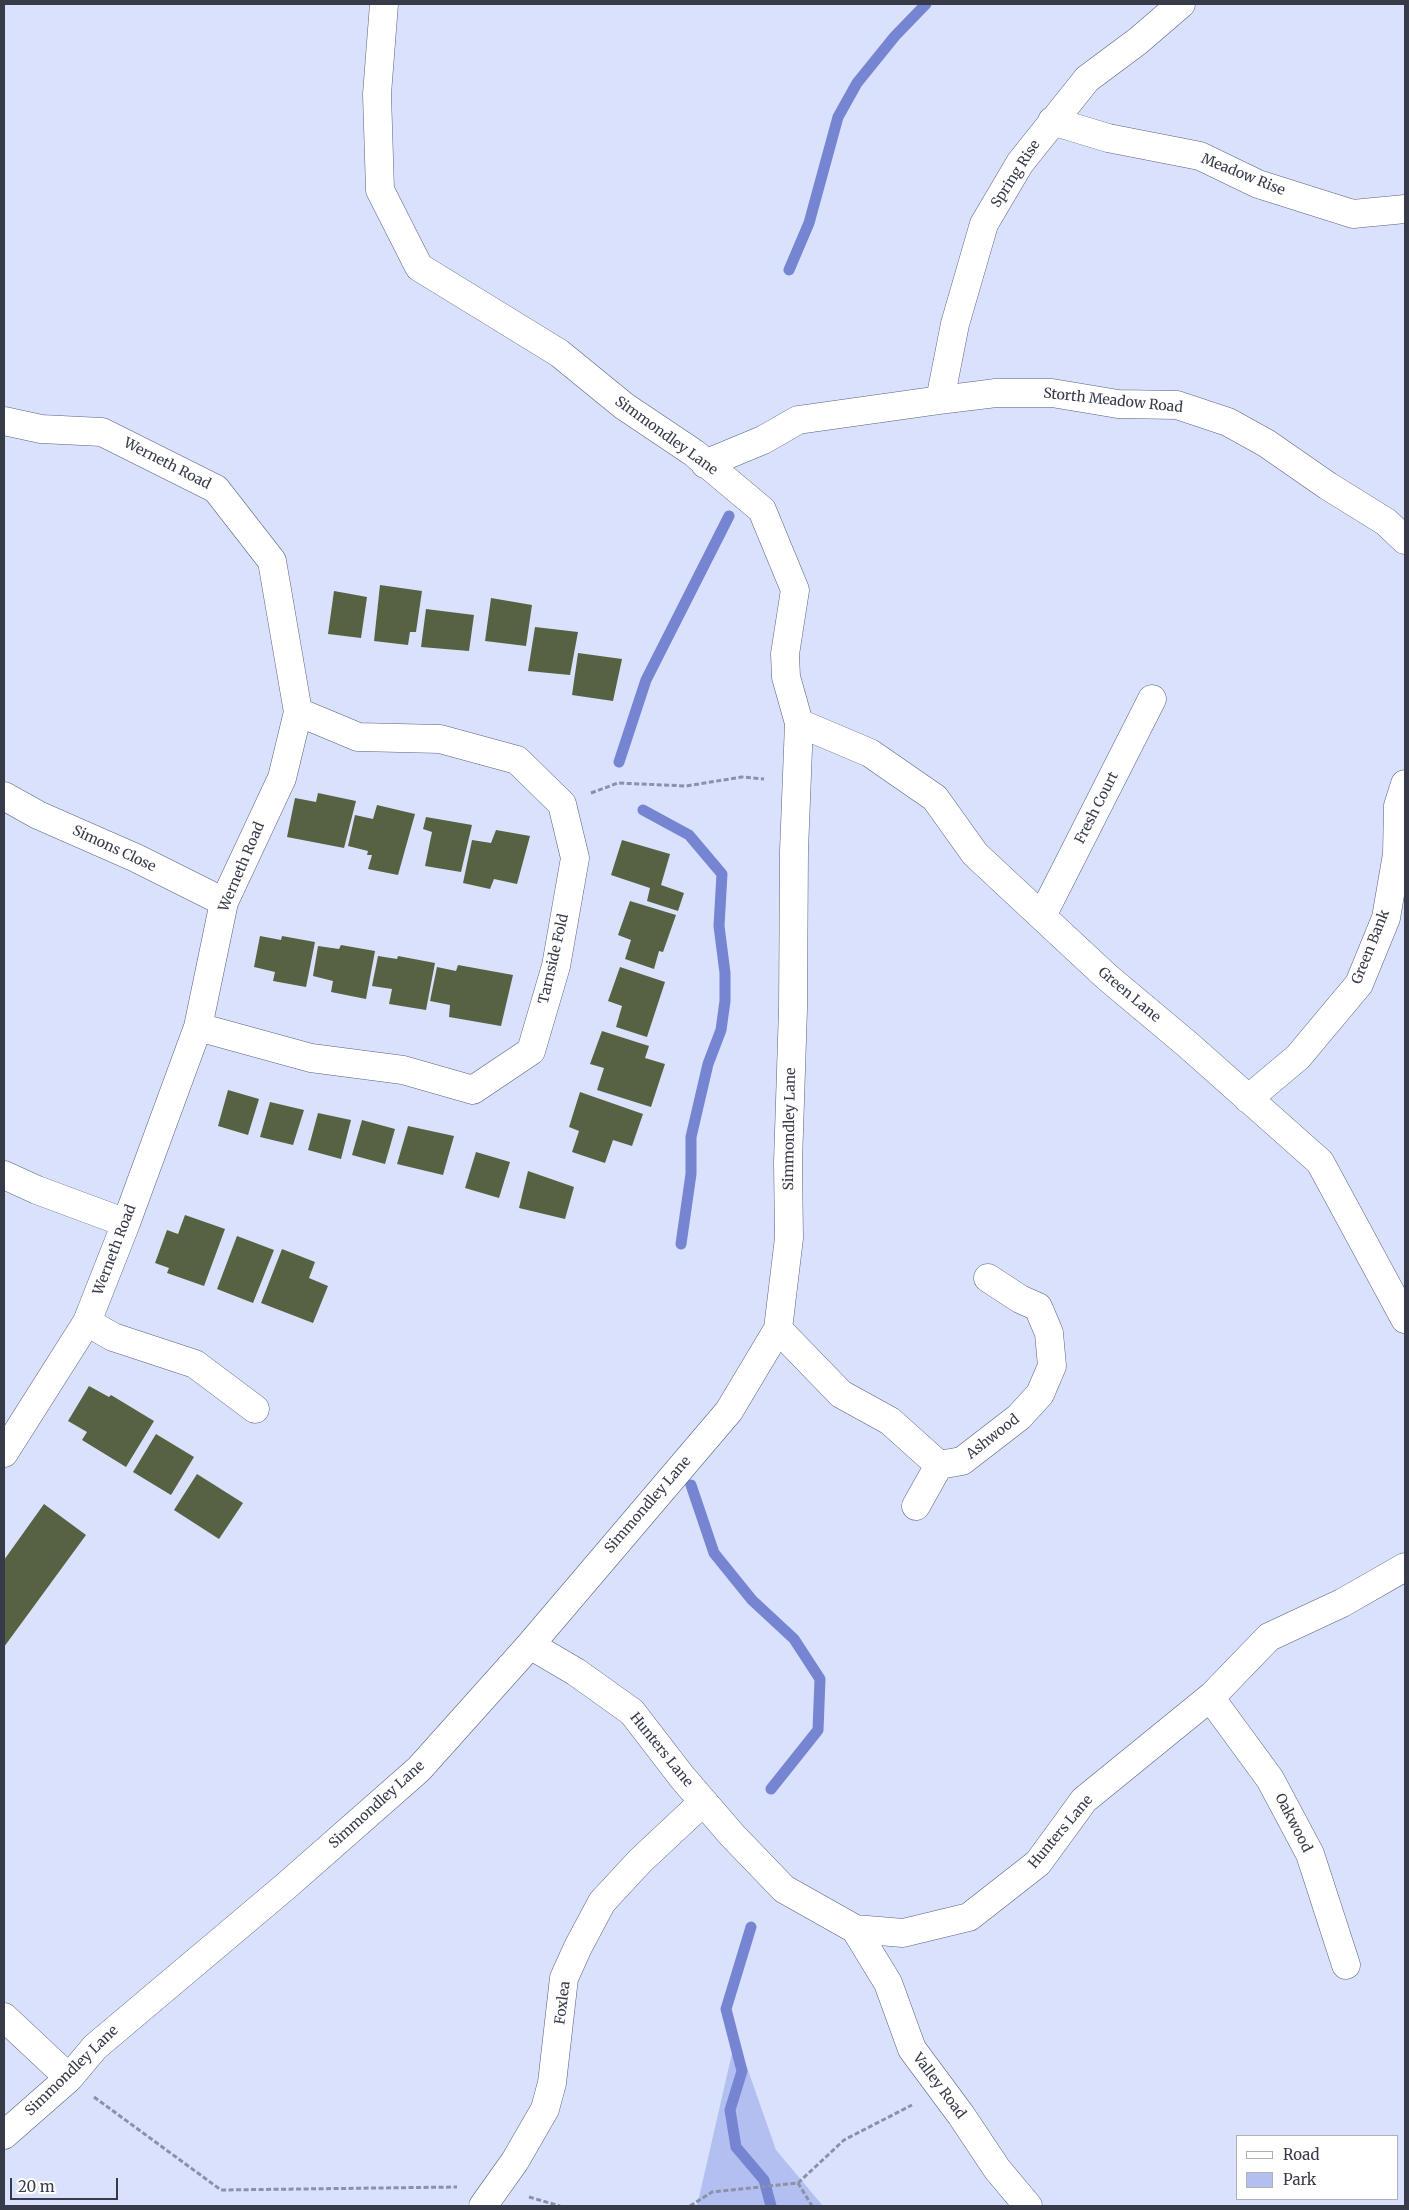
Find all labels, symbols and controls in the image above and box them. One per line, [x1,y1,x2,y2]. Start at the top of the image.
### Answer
street label: Spring Rise [988,137,1044,211]
street label: Meadow Rise [1199,151,1287,199]
street label: Storth Meadow Road [1042,385,1184,417]
street label: Simmondley Lane [611,393,721,479]
street label: Werneth Road [121,435,213,493]
street label: Fresh Court [1072,769,1122,847]
street label: Werneth Road [216,820,268,914]
street label: Simons Close [70,822,158,876]
street label: Green Bank [1348,907,1394,987]
street label: Tarnside Fold [535,912,573,1006]
street label: Green Lane [1094,964,1164,1026]
street label: Simmondley Lane [781,1068,799,1190]
street label: Werneth Road [90,1202,140,1298]
street label: Ashwood [963,1411,1023,1463]
street label: Simmondley Lane [601,1453,695,1557]
street label: Hunters Lane [626,1709,696,1791]
street label: Simmondley Lane [326,1758,428,1852]
street label: Oakwood [1271,1791,1315,1855]
street label: Hunters Lane [1025,1792,1097,1872]
street label: Foxlea [552,1980,574,2026]
street label: Simmondley Lane [22,2022,122,2120]
street label: Valley Road [909,2050,969,2122]
legend [1236,2135,1399,2200]
text: Road [1283,2145,1319,2164]
scale bar [12,2168,120,2200]
text: Park [1283,2170,1316,2189]
text: 20 m [18,2177,55,2196]

